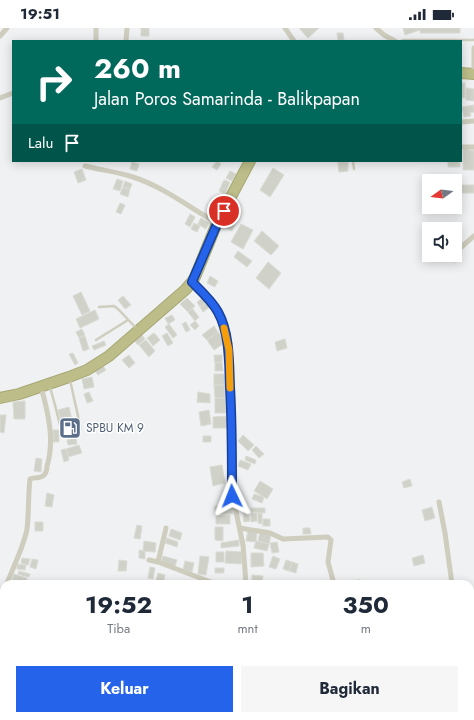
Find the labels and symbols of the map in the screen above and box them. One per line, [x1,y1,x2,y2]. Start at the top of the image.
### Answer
north arrow [422,174,462,214]
pin [207,194,241,228]
fuel station icon: SPBU KM 9 [57,415,83,441]
place label: SPBU KM 9 [86,419,144,437]
position arrow [211,475,253,517]

